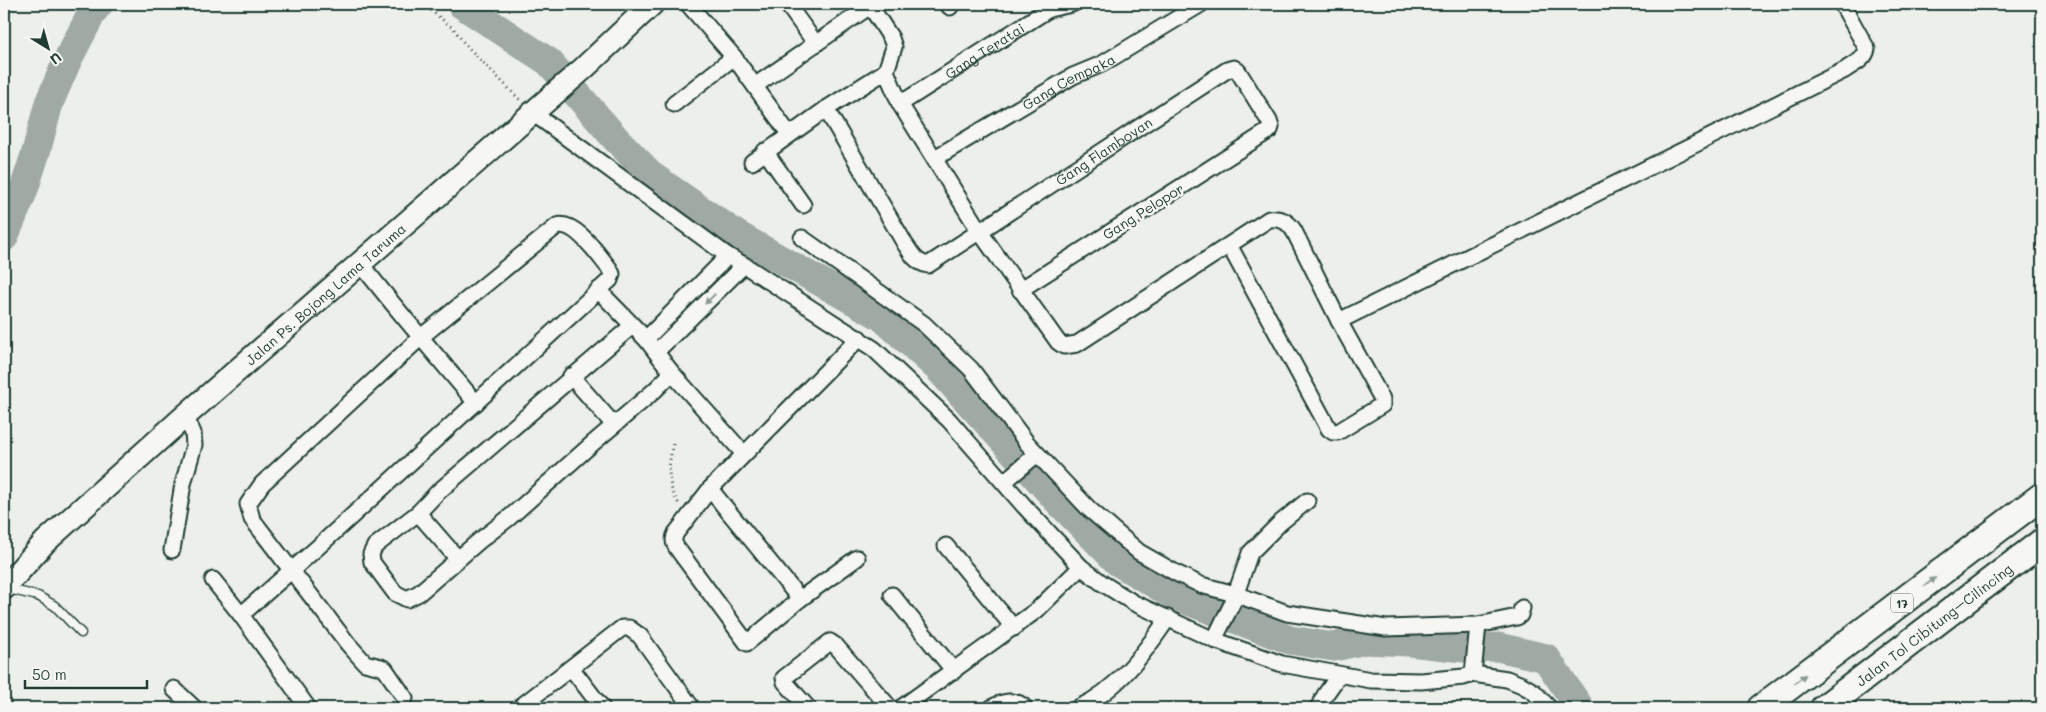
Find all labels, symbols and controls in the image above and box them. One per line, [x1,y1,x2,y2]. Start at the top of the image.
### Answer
street label: Gang Teratai [941,18,1028,83]
north arrow [22,22,72,72]
text: U [46,48,66,69]
street label: Gang Cempaka [1018,49,1118,114]
street label: Gang Flamboyan [1051,112,1155,189]
street label: Gang Pelopor [1099,178,1187,244]
street label: Jalan Ps. Bojong Lama Taruma [241,219,409,369]
one-way arrow [704,293,716,305]
street label: Jalan Tol Cibitung–Cilincing [1852,559,2016,690]
one-way arrow [1923,577,1936,588]
road number: 17 [1891,594,1913,612]
scale bar [25,657,148,689]
text: 50 m [32,664,67,684]
one-way arrow [1793,674,1807,684]

